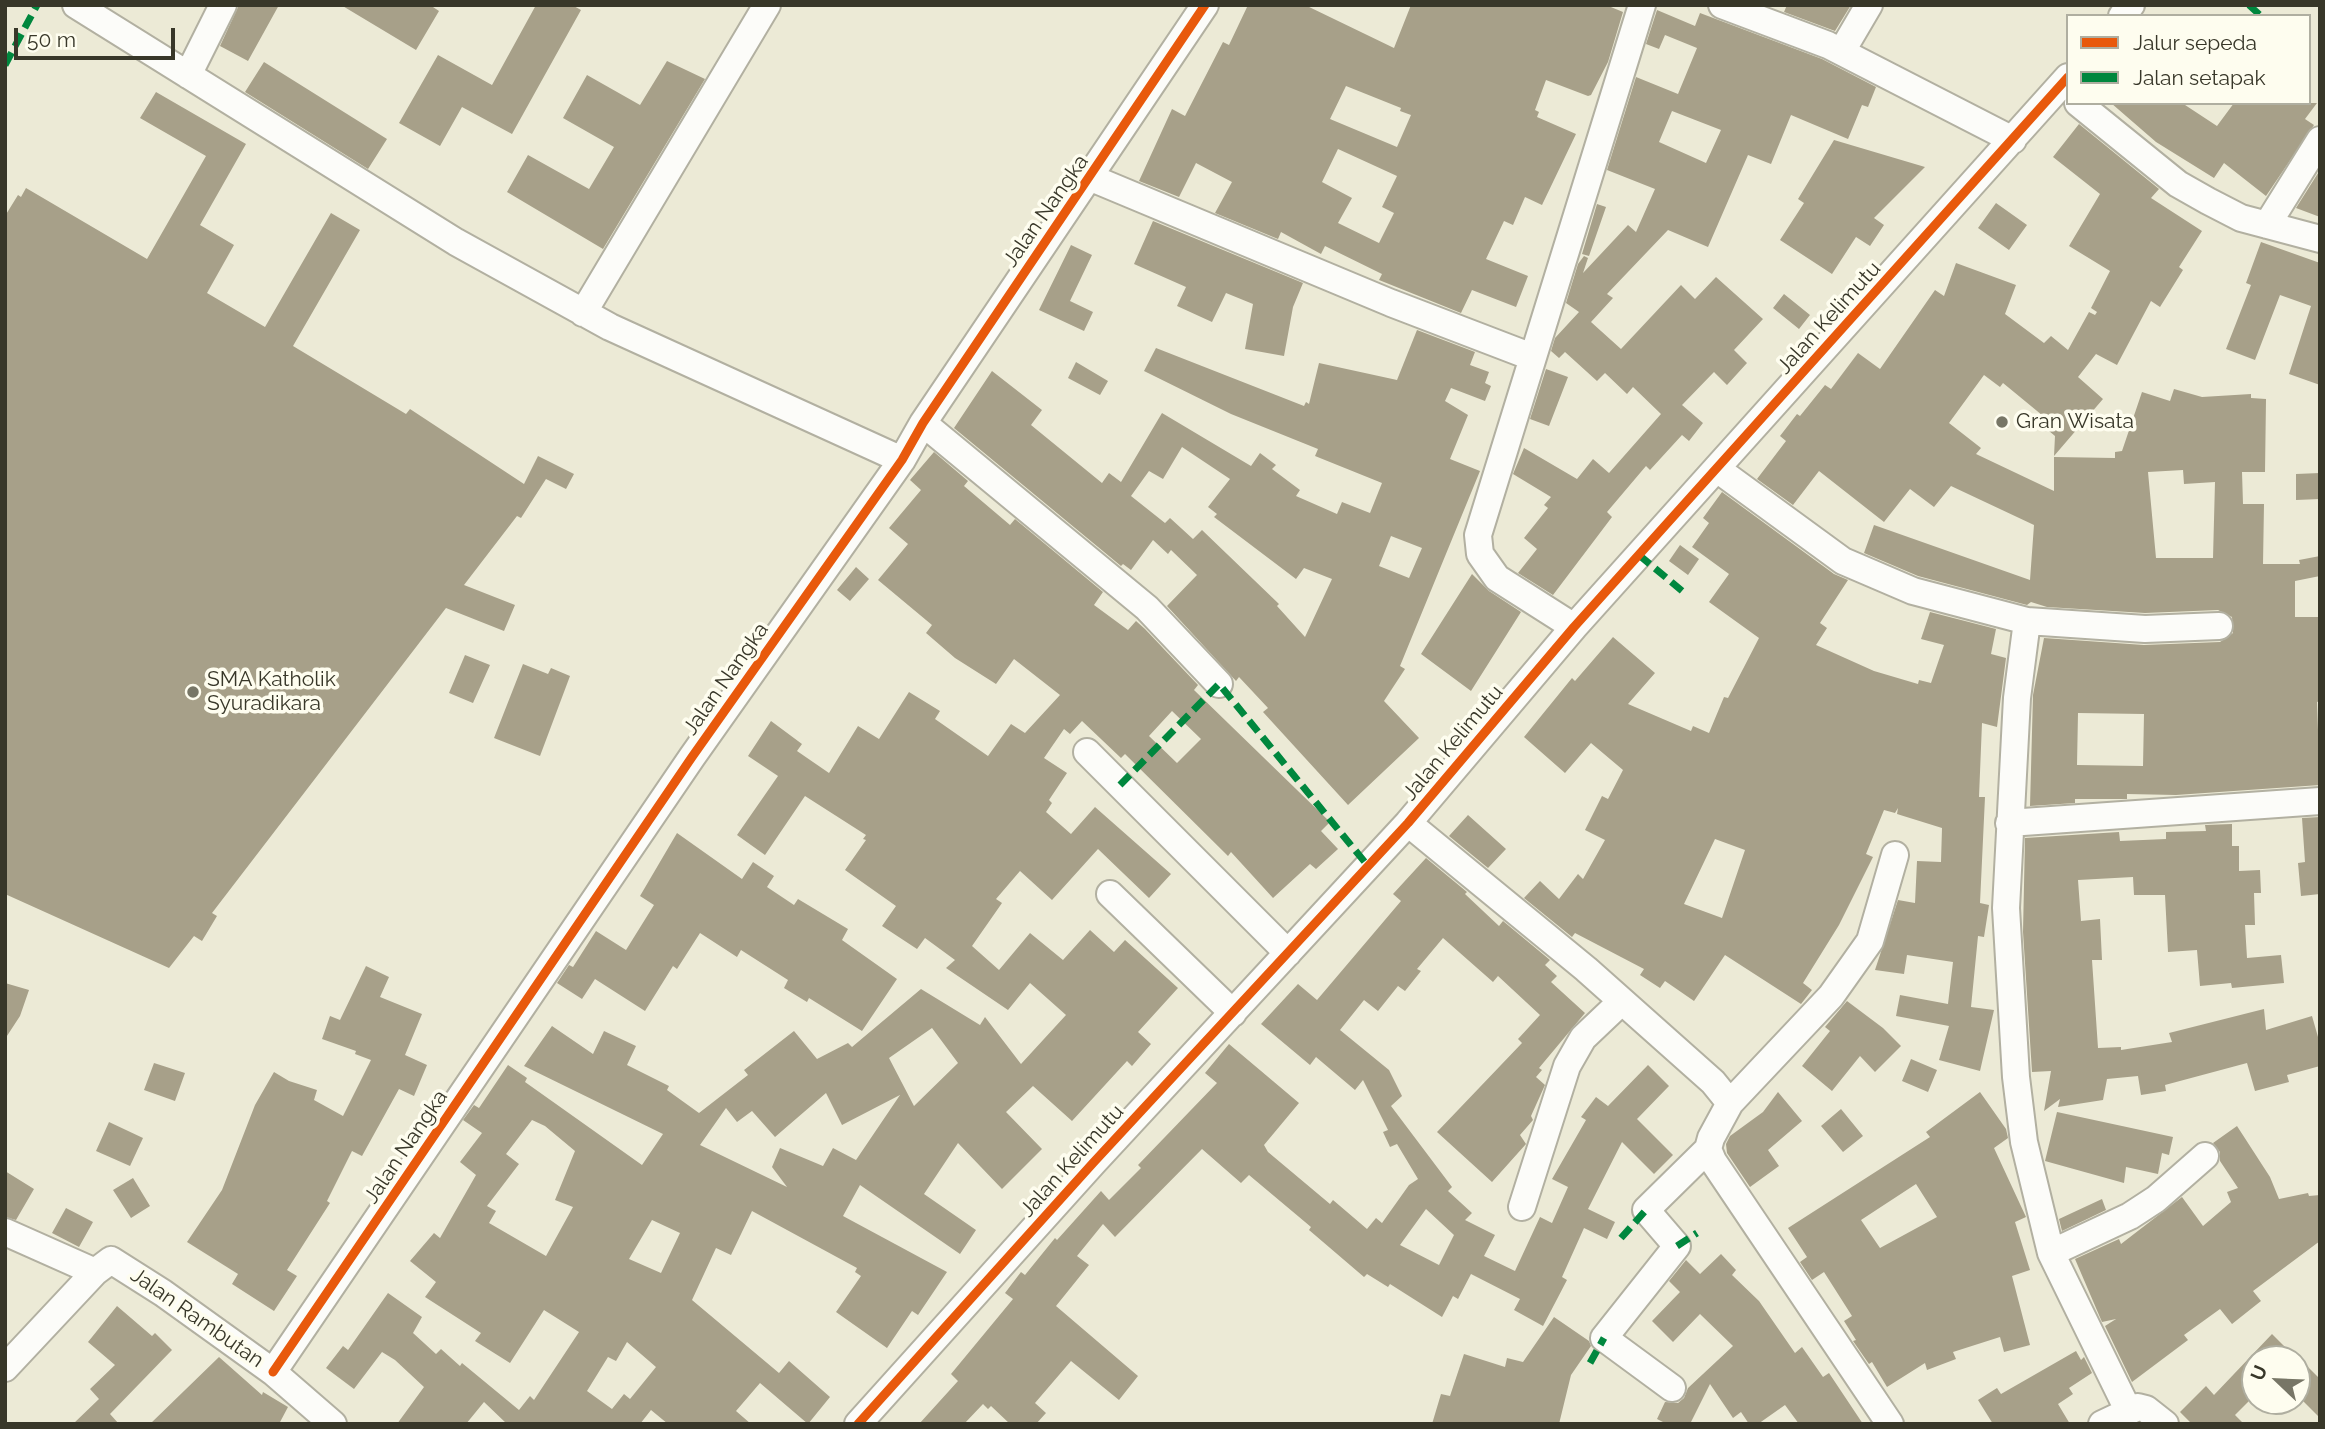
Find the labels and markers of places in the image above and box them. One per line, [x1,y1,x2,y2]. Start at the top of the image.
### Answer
place label: Gran Wisata [2016,409,2134,435]
marker: Gran Wisata [1994,414,2010,430]
place label: SMA Katholik Syuradikara [207,667,336,717]
marker: SMA Katholik Syuradikara [185,684,201,700]

